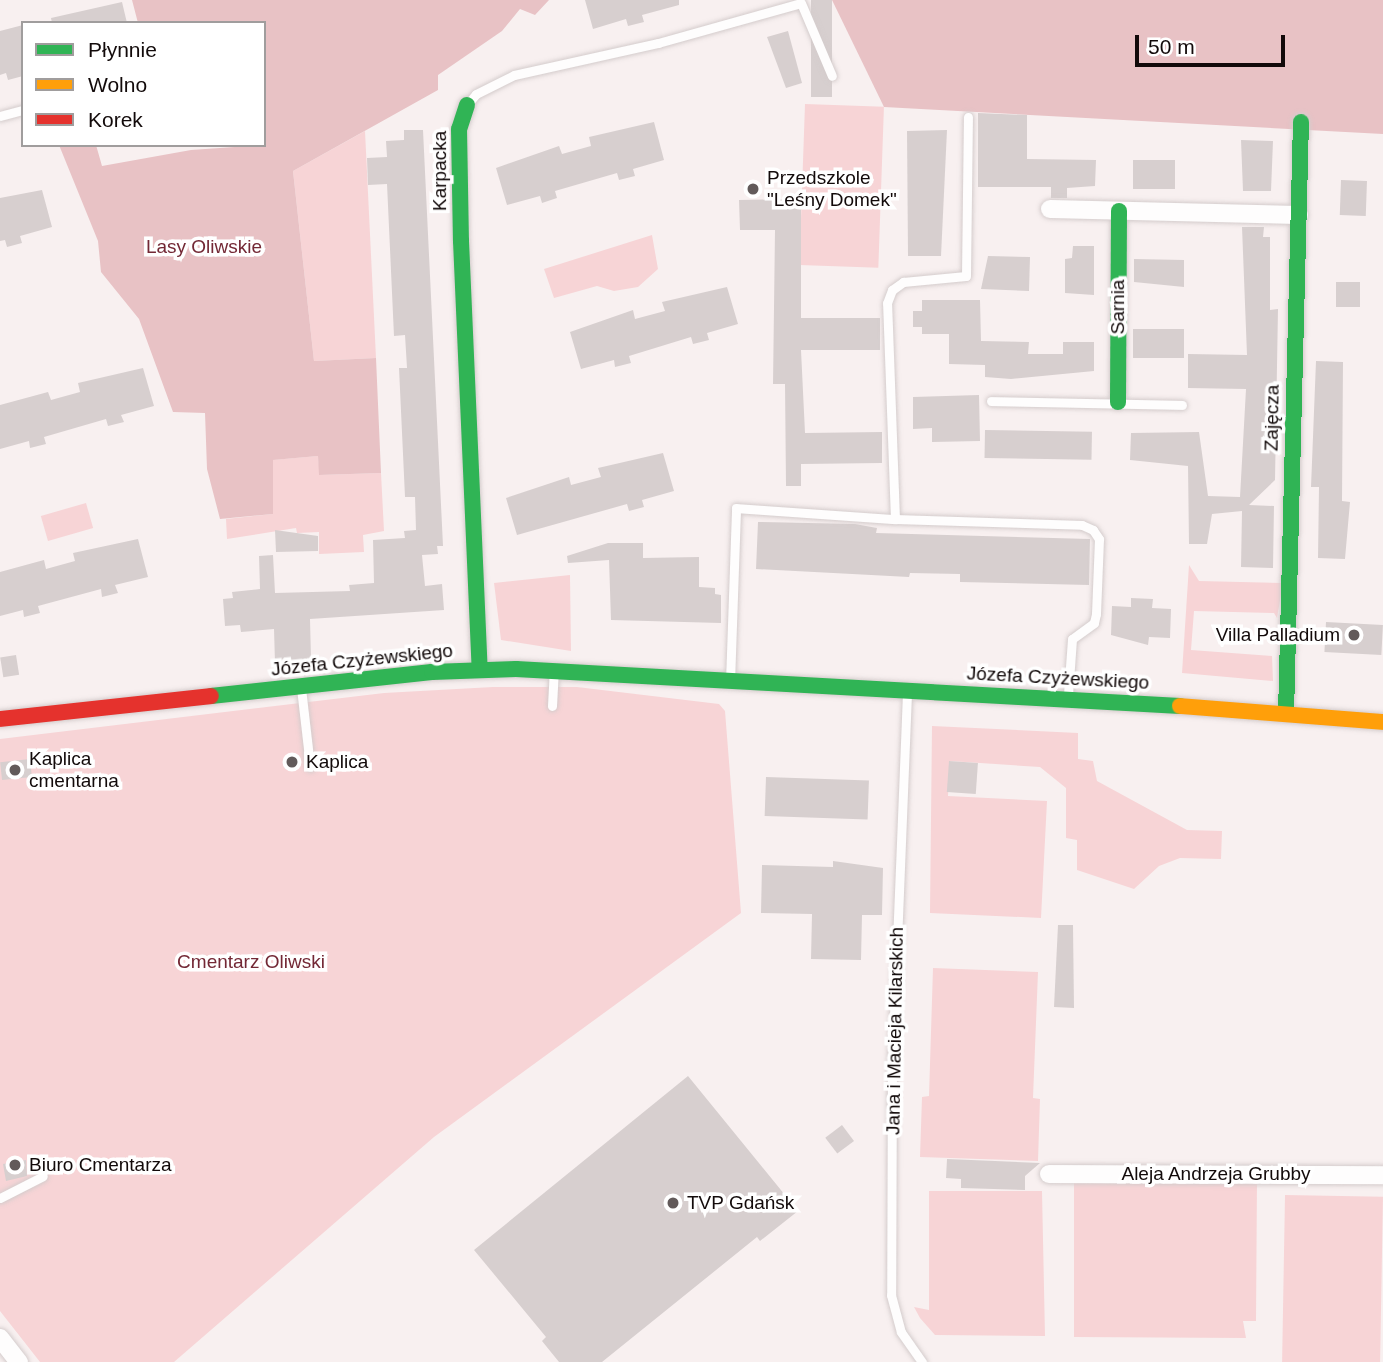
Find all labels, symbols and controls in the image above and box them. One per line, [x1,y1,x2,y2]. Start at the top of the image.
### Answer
legend [21,21,266,147]
scale bar [1138,21,1288,65]
text: 50 m [1148,35,1195,58]
text: Płynnie [88,38,157,61]
text: Wolno [88,73,147,96]
text: Korek [88,108,143,131]
street label: Karpacka [429,131,451,211]
place label: Przedszkole "Leśny Domek" [767,167,897,211]
marker: Przedszkole "Leśny Domek" [745,181,761,197]
park label: Lasy Oliwskie [146,236,262,258]
street label: Sarnia [1107,280,1129,334]
street label: Zajęcza [1260,385,1284,451]
place label: Villa Palladium [1216,624,1340,646]
marker: Villa Palladium [1346,627,1362,643]
street label: Józefa Czyżewskiego [270,639,454,681]
street label: Józefa Czyżewskiego [966,662,1150,694]
place label: Kaplica cmentarna [29,748,119,792]
place label: Kaplica [306,751,368,773]
marker: Kaplica [284,754,300,770]
marker: Kaplica cmentarna [7,762,23,778]
street label: Jana i Macieja Kilarskich [882,927,908,1135]
park label: Cmentarz Oliwski [177,951,325,973]
place label: Biuro Cmentarza [29,1154,172,1176]
marker: Biuro Cmentarza [7,1157,23,1173]
street label: Aleja Andrzeja Grubby [1121,1163,1311,1185]
place label: TVP Gdańsk [687,1192,795,1214]
marker: TVP Gdańsk [665,1195,681,1211]

